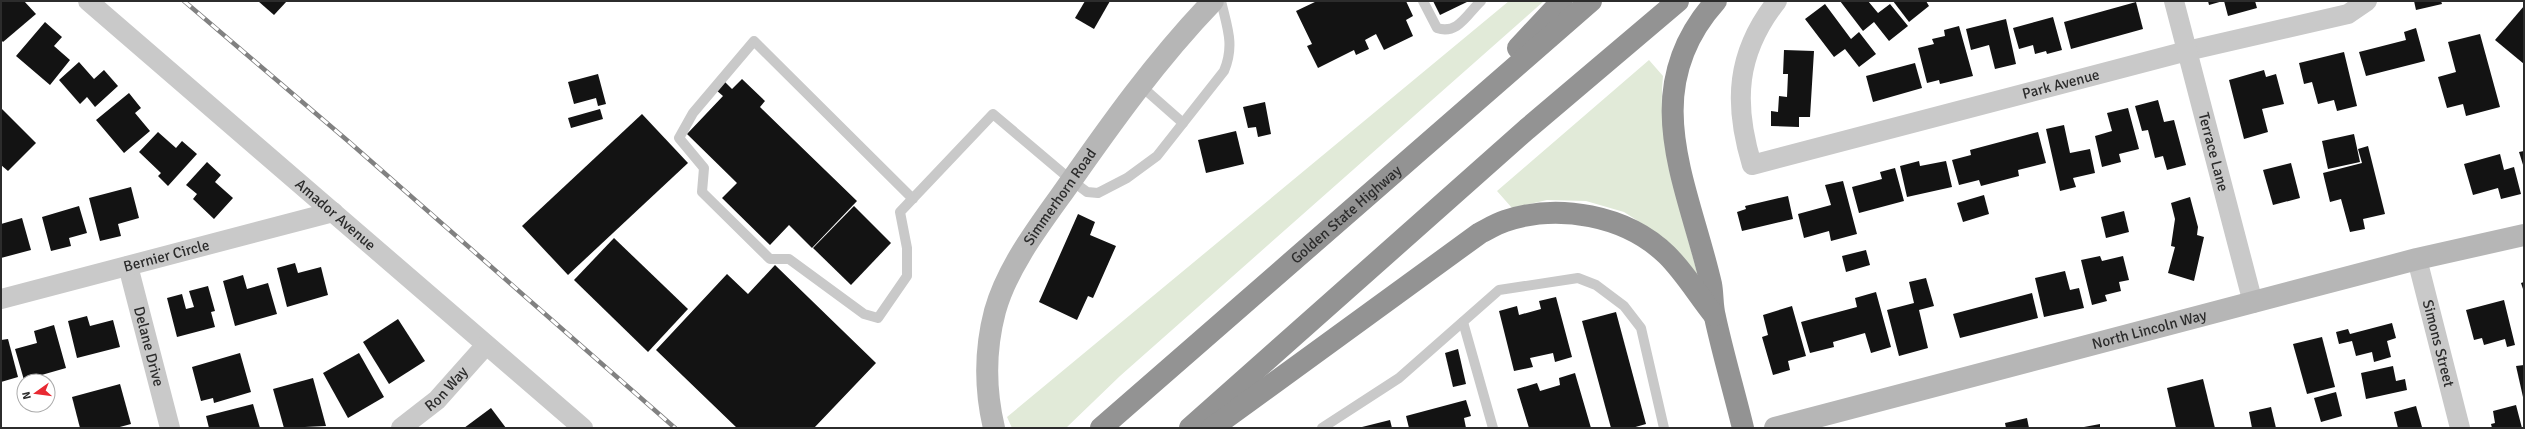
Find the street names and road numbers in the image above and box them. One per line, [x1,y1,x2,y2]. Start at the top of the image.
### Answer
street label: Park Avenue [2020,65,2101,103]
street label: Terrace Lane [2195,110,2232,193]
street label: Simmerhorn Road [1019,145,1100,249]
street label: Golden State Highway [1287,161,1405,268]
street label: Amador Avenue [292,175,379,254]
street label: Bernier Circle [122,236,211,276]
street label: Simons Street [2419,298,2458,389]
street label: Delane Drive [130,304,168,388]
street label: North Lincoln Way [2090,306,2208,353]
street label: Ron Way [421,363,472,415]

